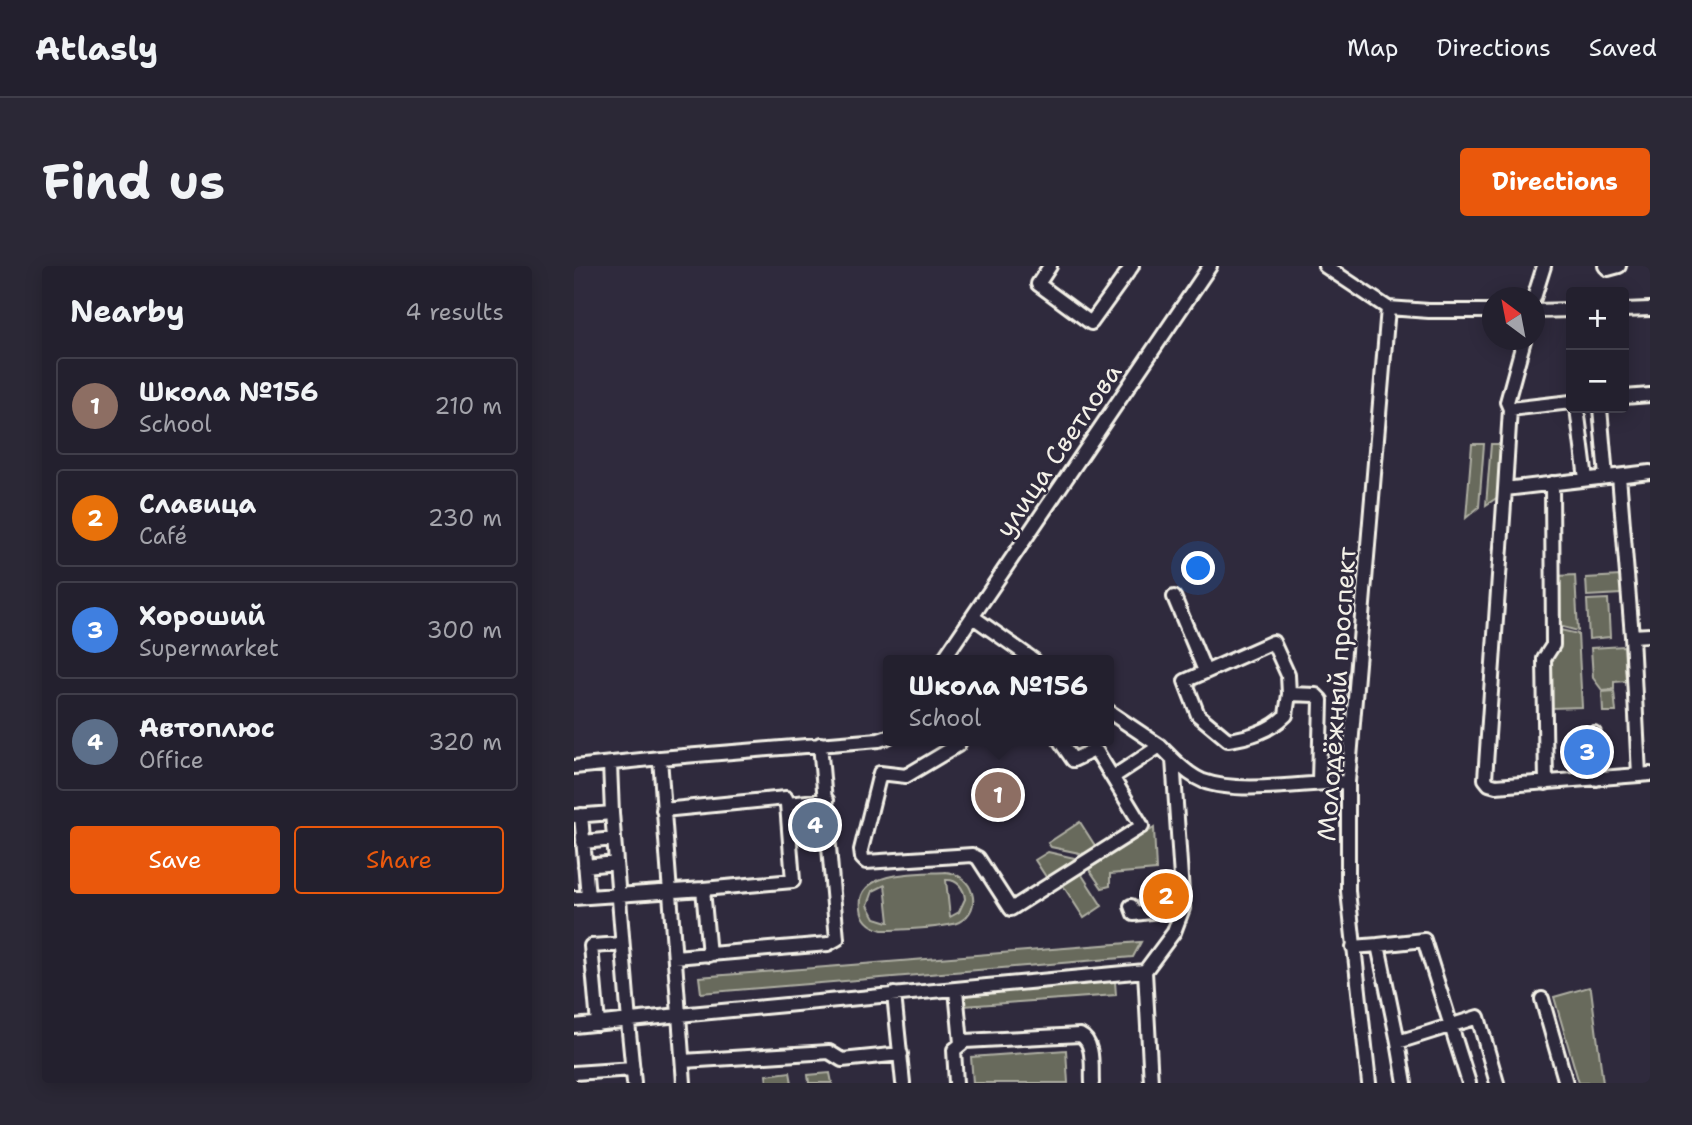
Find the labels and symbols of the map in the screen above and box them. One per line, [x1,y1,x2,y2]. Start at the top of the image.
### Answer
north arrow [1482,287,1545,350]
street label: улица Светлова [987,356,1129,544]
street label: Молодёжный проспект [1308,545,1364,842]
your location [1181,551,1215,585]
pin: 3 [1564,726,1610,778]
pin: 1 [975,769,1021,821]
pin: 4 [792,799,838,851]
pin: 2 [1143,870,1189,922]

